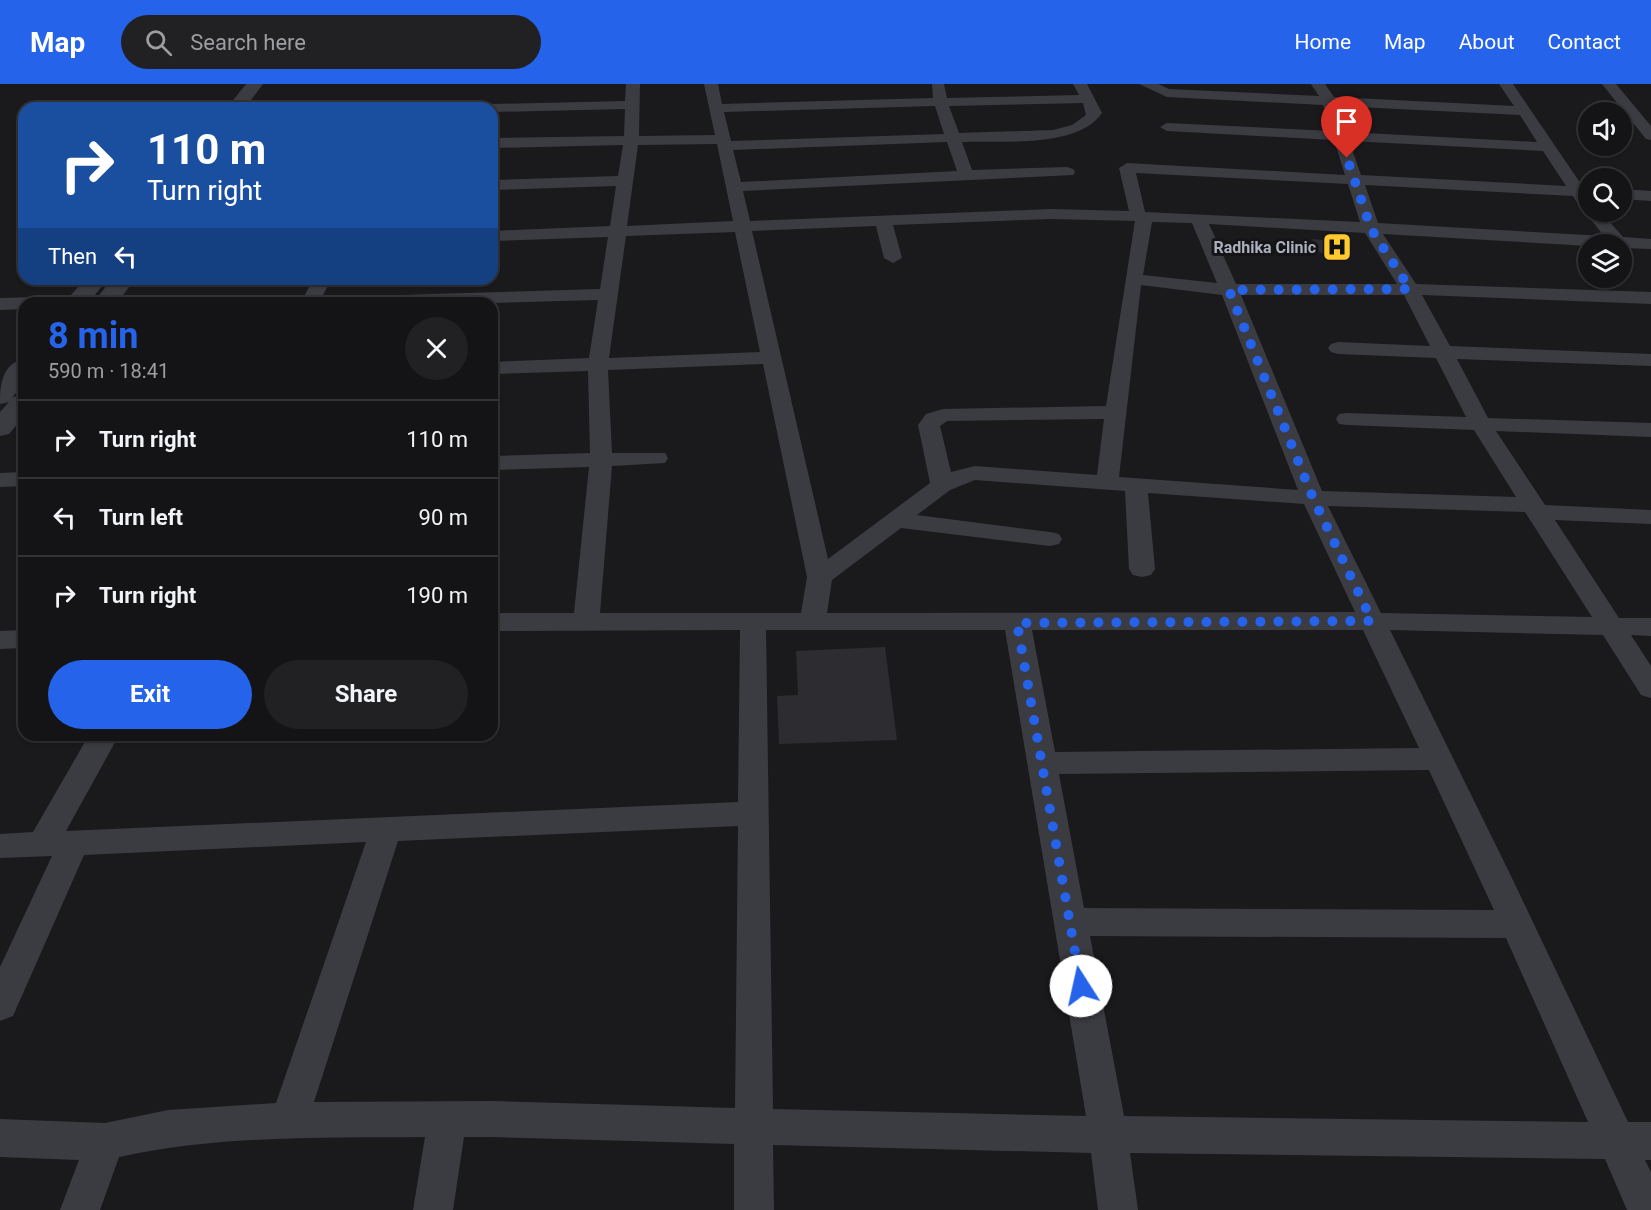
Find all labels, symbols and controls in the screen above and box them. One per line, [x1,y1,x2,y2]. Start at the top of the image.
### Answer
search box [121,15,541,69]
text: Map [30,26,85,59]
icon: search [142,26,175,59]
text: Search here [190,30,306,55]
text: Home [1295,30,1351,54]
text: Map [1384,30,1426,54]
text: About [1459,30,1515,54]
text: Contact [1548,30,1621,54]
pin [1321,96,1372,158]
map controls [1578,102,1632,288]
button: sound [1578,102,1632,156]
icon: arrive [1330,105,1363,138]
text: 110 m [147,125,266,174]
icon: right [48,126,126,204]
button: search [1578,168,1632,222]
text: Turn right [147,175,262,207]
hospital icon: Radhika Clinic [1321,231,1353,263]
button: layers [1578,234,1632,288]
place label: Radhika Clinic [1213,238,1316,257]
icon: left [109,240,142,273]
text: Then [48,244,97,269]
text: 8 min [48,315,139,357]
button: close [405,317,468,380]
text: 590 m · 18:41 [48,359,169,383]
icon: right [48,423,81,456]
text: Turn right [99,427,196,452]
text: 110 m [406,427,468,452]
icon: left [48,501,81,534]
text: Turn left [99,505,183,530]
text: 90 m [419,505,468,530]
icon: right [48,579,81,612]
text: Turn right [99,583,196,608]
text: 190 m [406,583,468,608]
button: Exit [48,660,252,729]
button: Share [264,660,468,729]
position arrow [1049,954,1113,1018]

